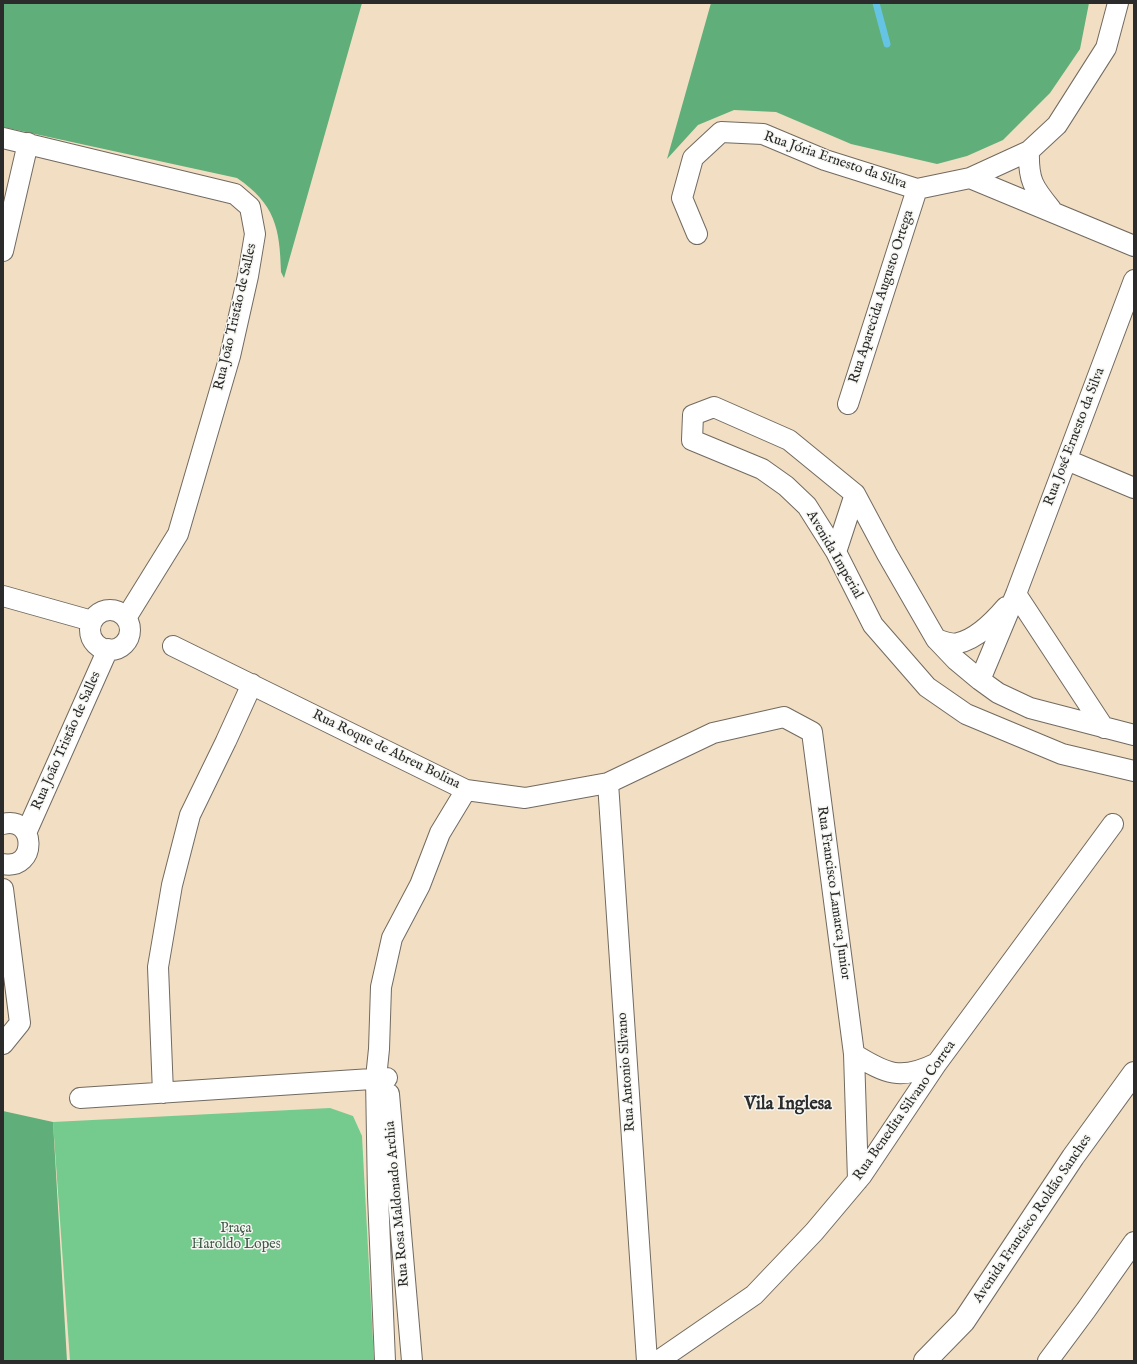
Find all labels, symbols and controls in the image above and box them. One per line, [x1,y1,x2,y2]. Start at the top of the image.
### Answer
street label: Rua Jória Ernesto da Silva [761,129,909,193]
street label: Rua Aparecida Augusto Ortega [846,208,918,386]
street label: Rua João Tristão de Salles [211,242,261,392]
street label: Rua José Ernesto da Silva [1041,366,1109,508]
street label: Avenida Imperial [802,508,866,602]
street label: Rua João Tristão de Salles [29,669,105,813]
street label: Rua Roque de Abreu Bolina [309,707,463,793]
street label: Rua Francisco Lamarca Junior [812,805,854,981]
street label: Rua Antonio Silvano [614,1012,640,1132]
street label: Rua Benedita Silvano Correa [850,1038,960,1184]
district label: Vila Inglesa [744,1094,832,1116]
street label: Rua Rosa Maldonado Archia [382,1120,414,1288]
street label: Avenida Francisco Roldão Sanches [970,1132,1096,1306]
park label: Praça Haroldo Lopes [191,1221,281,1254]

